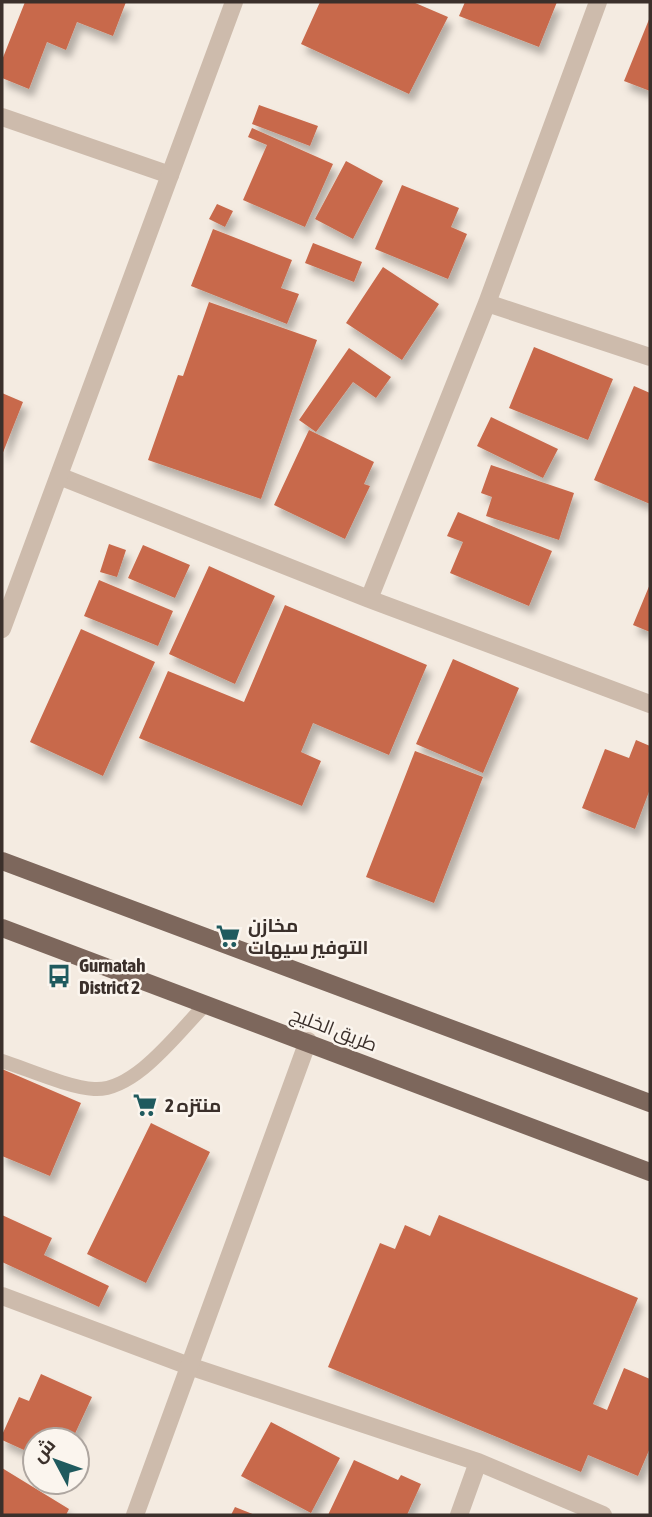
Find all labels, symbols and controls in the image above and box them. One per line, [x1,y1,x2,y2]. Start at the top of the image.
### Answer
place label: مخازن التوفير سيهات [248,914,369,959]
supermarket icon: مخازن التوفير سيهات [214,922,242,950]
place label: Gurnatah District 2 [79,954,145,998]
bus stop icon: Gurnatah District 2 [45,962,73,990]
street label: طريق الخليج [286,1002,381,1058]
supermarket icon: منتزه 2 [131,1091,159,1119]
place label: منتزه 2 [165,1094,221,1117]
north arrow [21,1426,91,1496]
text: ش [27,1433,60,1467]

